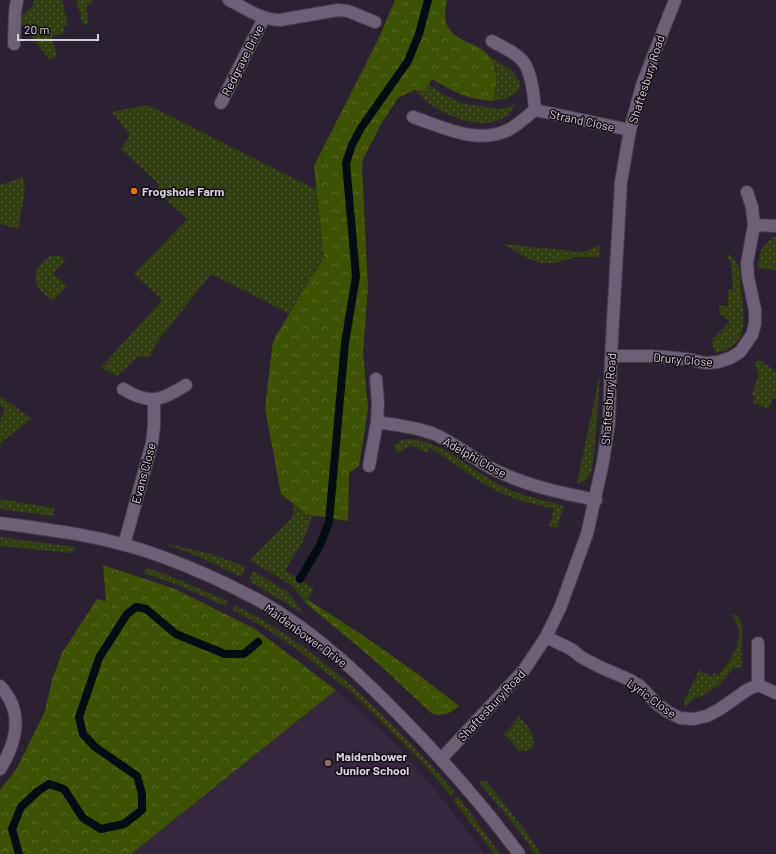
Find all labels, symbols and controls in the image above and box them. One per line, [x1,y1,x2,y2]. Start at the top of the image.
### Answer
scale bar [18,16,98,42]
text: 20 m [24,22,50,36]
street label: Redgrave Drive [218,22,266,98]
street label: Shaftesbury Road [625,33,667,125]
street label: Strand Close [548,106,616,134]
place label: Frogshole Farm [142,184,224,198]
marker: Frogshole Farm [129,186,139,196]
street label: Drury Close [653,349,713,369]
street label: Shaftesbury Road [598,353,618,445]
street label: Adelphi Close [441,434,509,480]
street label: Evans Close [128,441,158,505]
street label: Maidenbower Drive [262,600,350,670]
street label: Shaftesbury Road [454,666,528,744]
street label: Lyric Close [625,676,679,720]
place label: Maidenbower Junior School [336,749,409,777]
marker: Maidenbower Junior School [323,758,333,768]

